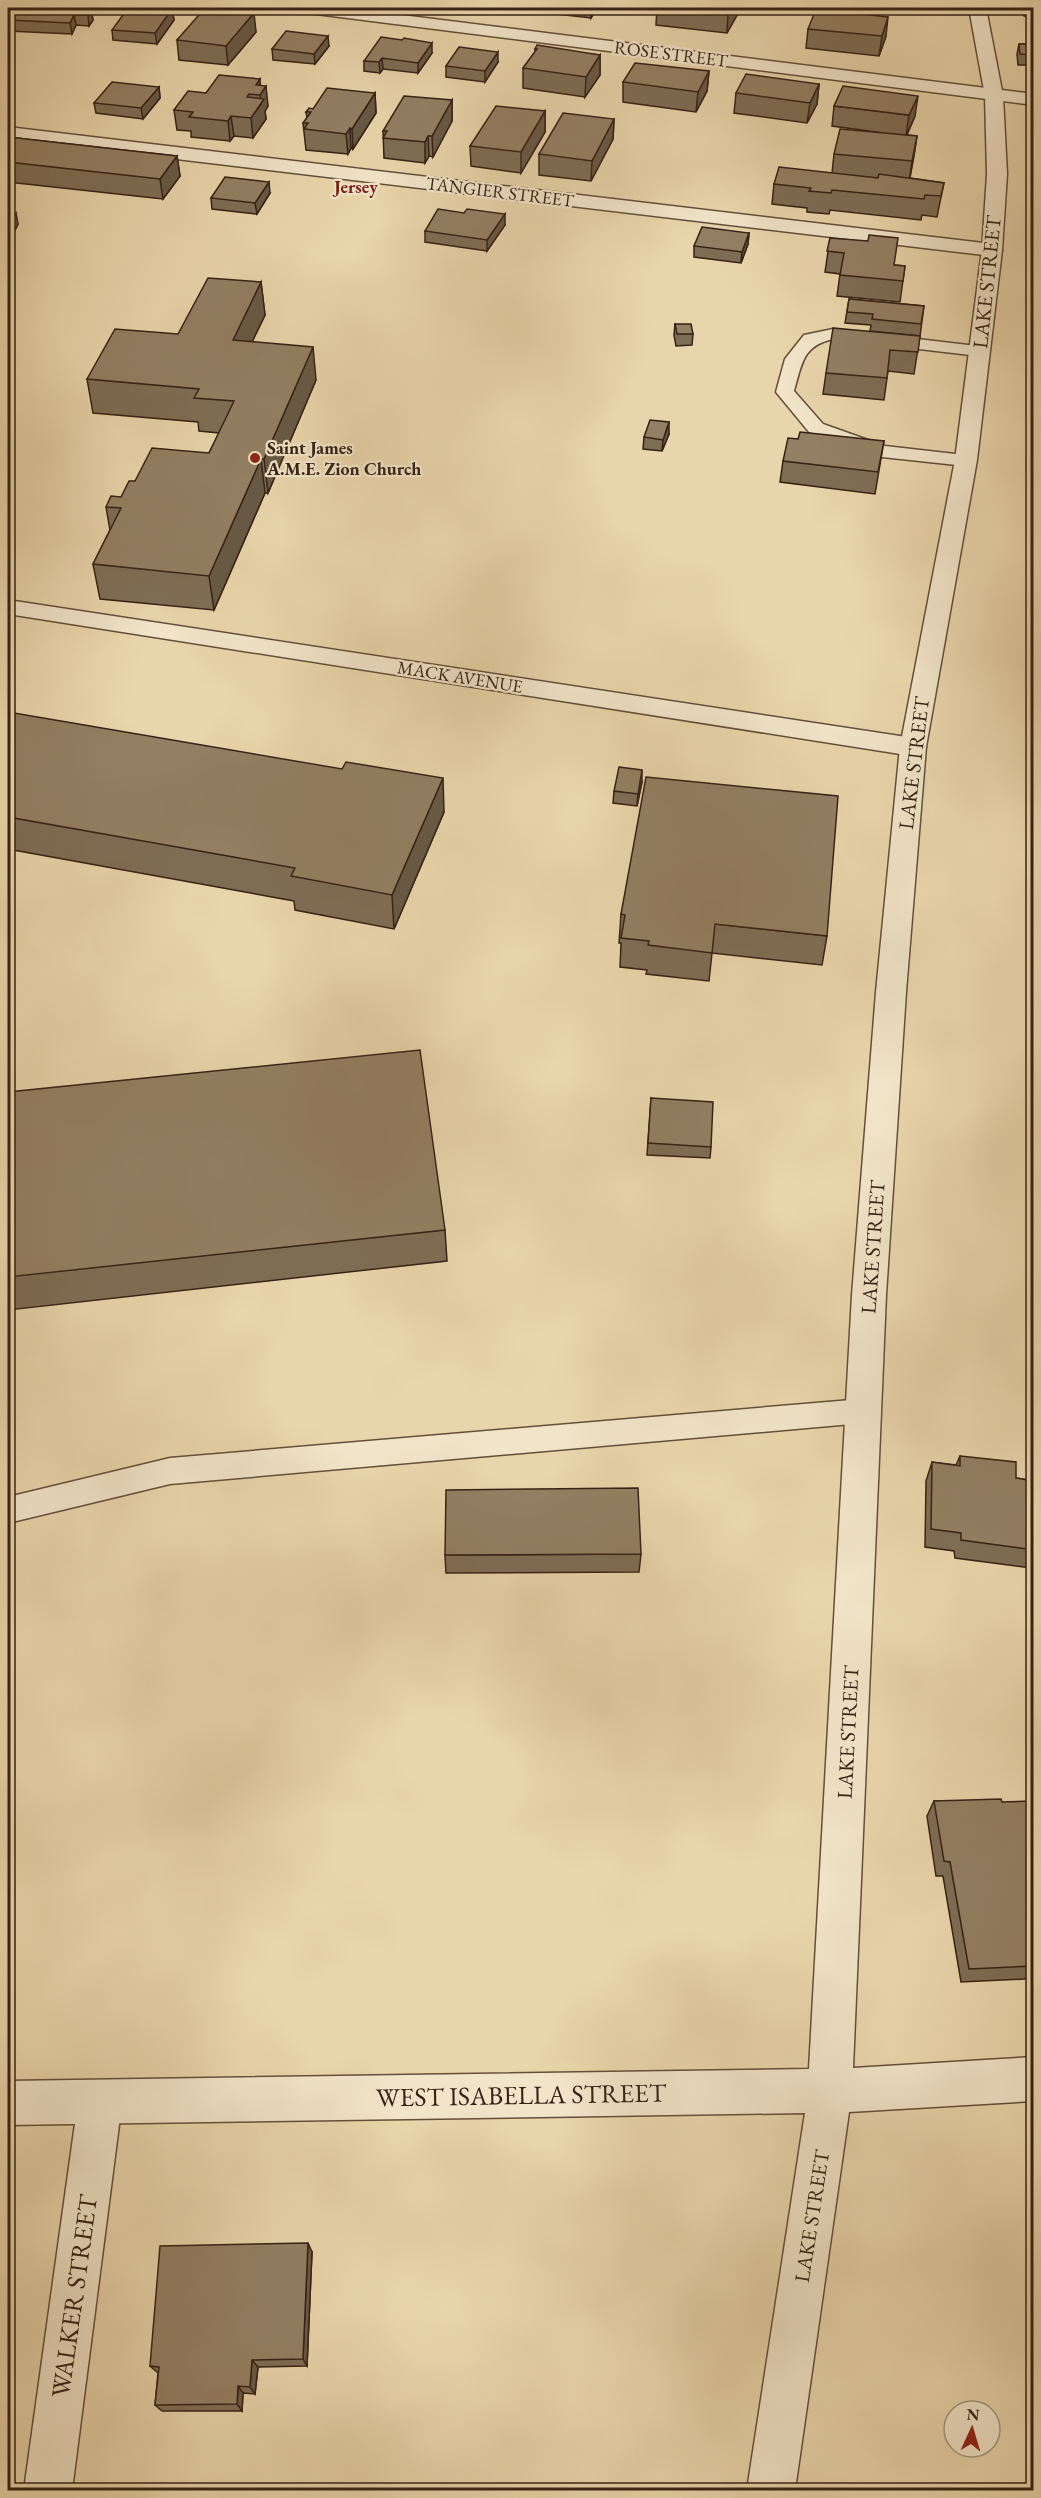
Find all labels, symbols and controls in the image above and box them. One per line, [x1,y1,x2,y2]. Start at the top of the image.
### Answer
street label: ROSE STREET [613,35,730,72]
street label: TANGIER STREET [425,171,576,212]
district label: Jersey [332,175,378,198]
street label: LAKE STREET [966,213,1007,350]
place label: Saint James A.M.E. Zion Church [266,436,421,480]
marker: Saint James A.M.E. Zion Church [248,451,262,465]
street label: MACK AVENUE [396,655,524,698]
street label: LAKE STREET [892,694,935,831]
street label: LAKE STREET [854,1178,891,1315]
street label: LAKE STREET [831,1664,865,1799]
street label: WEST ISABELLA STREET [376,2075,667,2115]
street label: LAKE STREET [788,2147,835,2284]
street label: WALKER STREET [43,2192,105,2400]
north arrow [942,2399,1002,2459]
text: N [966,2404,980,2425]

